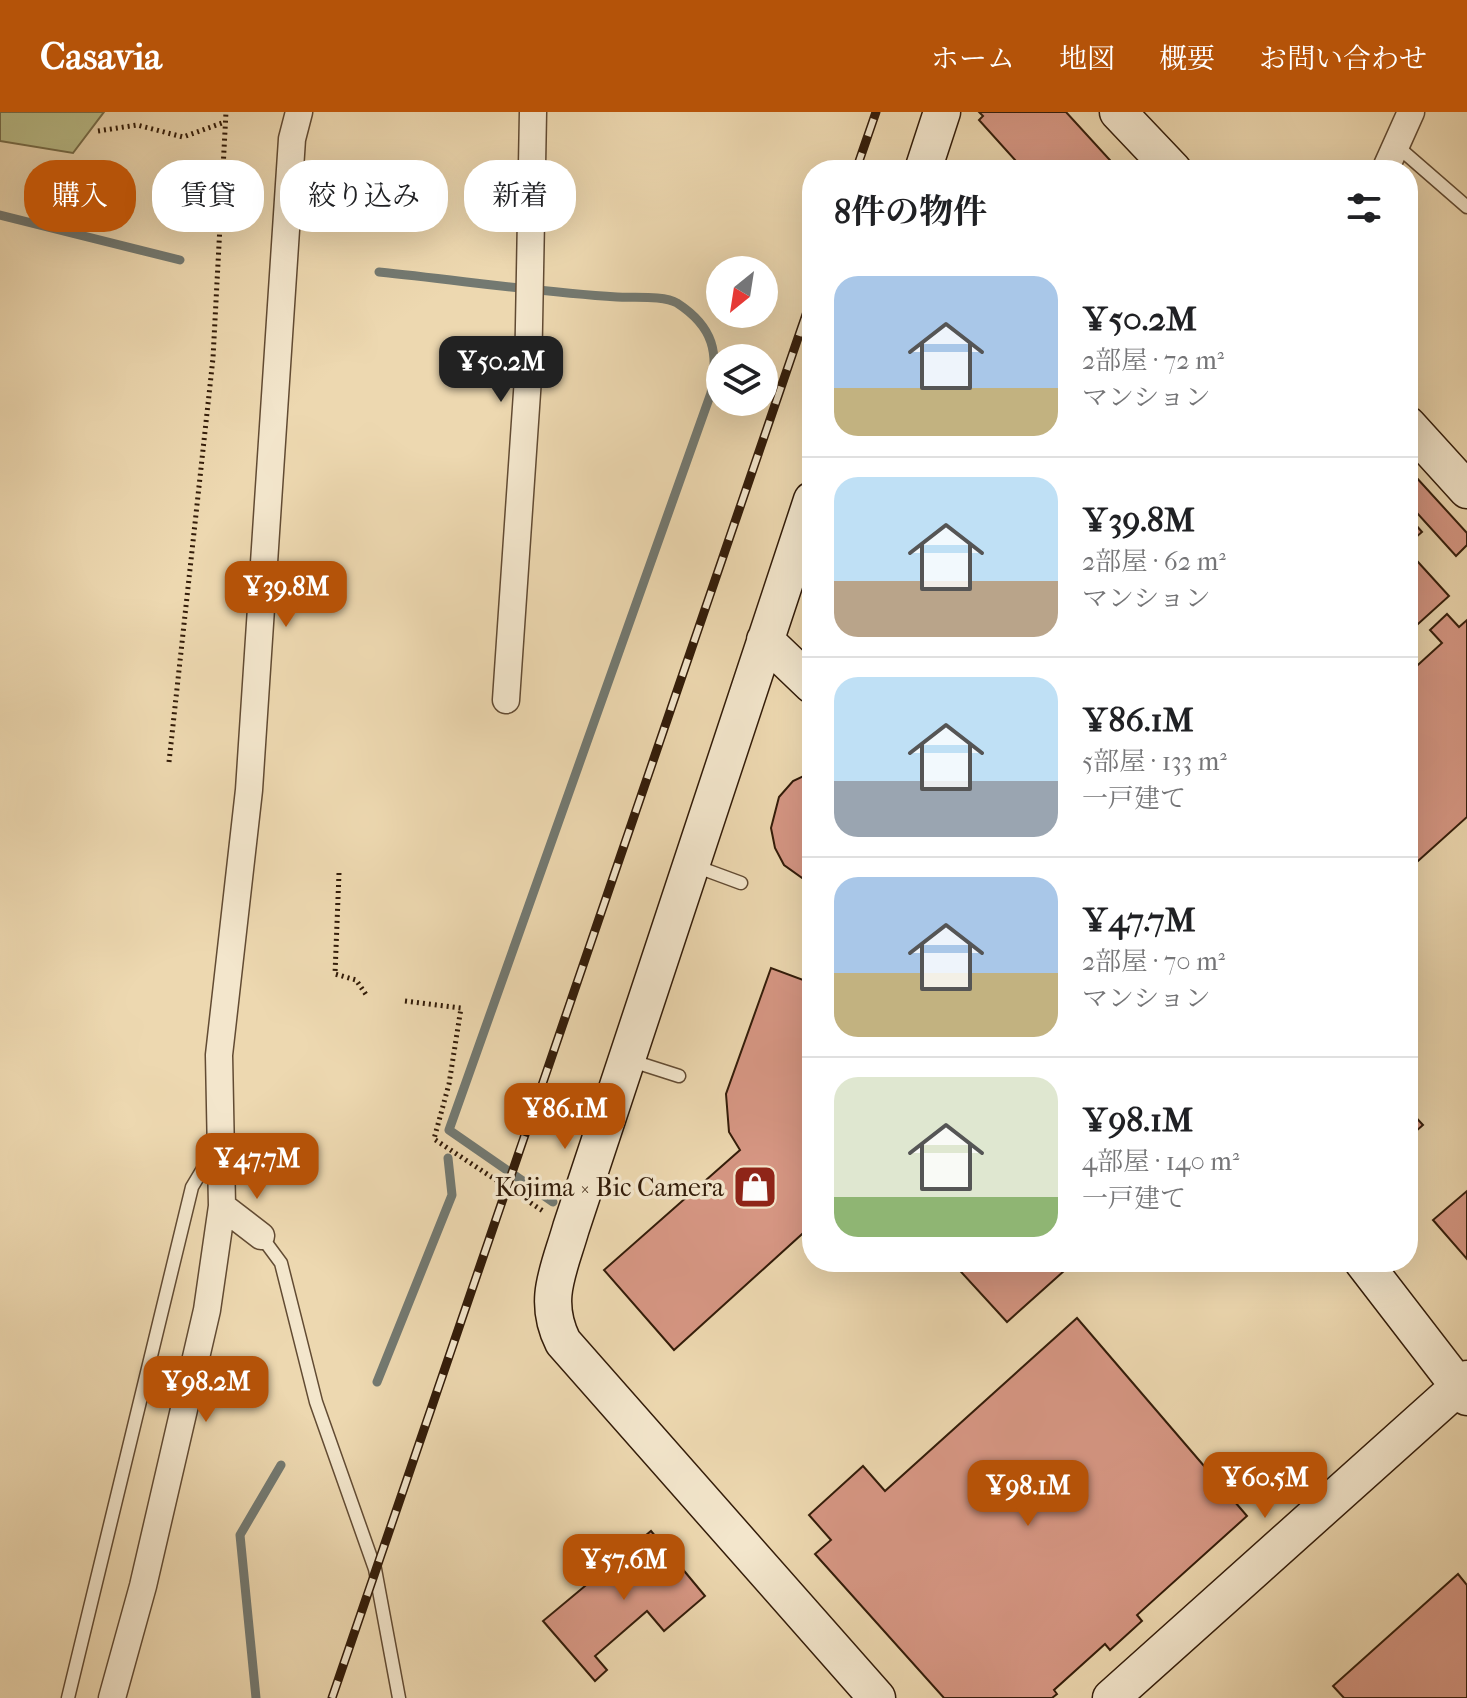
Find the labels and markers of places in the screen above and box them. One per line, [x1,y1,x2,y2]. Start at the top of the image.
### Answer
pin: ¥50.2M [436,336,566,404]
pin: ¥39.8M [221,561,351,629]
pin: ¥86.1M [500,1083,630,1151]
pin: ¥47.7M [192,1133,322,1201]
shop icon: Kojima × Bic Camera [731,1163,779,1211]
place label: Kojima × Bic Camera [495,1172,725,1203]
pin: ¥98.2M [141,1356,271,1424]
pin: ¥60.5M [1200,1452,1330,1520]
pin: ¥98.1M [963,1460,1093,1528]
pin: ¥57.6M [559,1534,689,1602]

